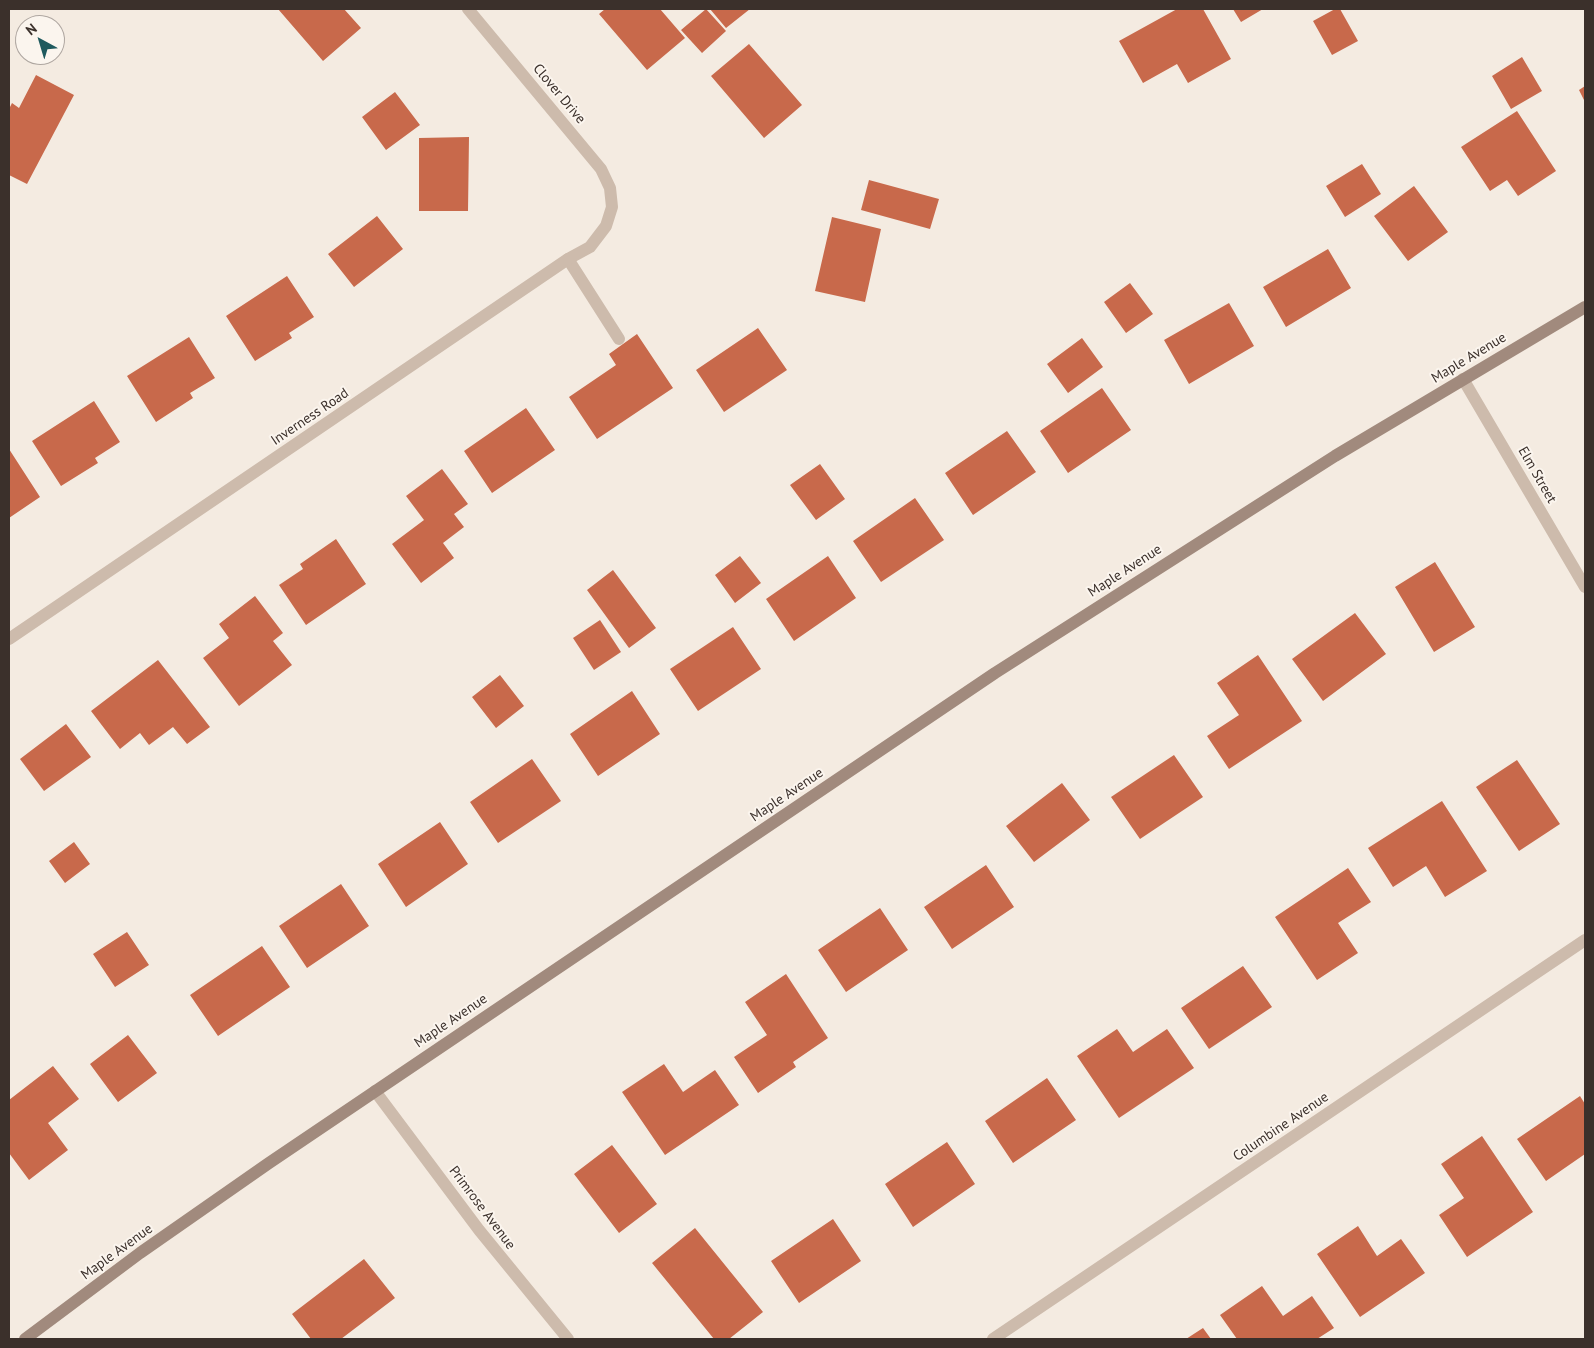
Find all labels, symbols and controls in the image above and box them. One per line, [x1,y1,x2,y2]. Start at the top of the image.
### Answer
north arrow [15,15,65,65]
text: N [22,19,40,39]
street label: Clover Drive [529,61,589,127]
street label: Maple Avenue [1429,329,1509,387]
street label: Inverness Road [268,385,352,449]
street label: Elm Street [1514,444,1560,506]
street label: Maple Avenue [1085,541,1165,601]
street label: Maple Avenue [747,764,827,826]
street label: Maple Avenue [411,990,491,1052]
street label: Columbine Avenue [1230,1089,1332,1165]
street label: Primrose Avenue [445,1163,519,1253]
street label: Maple Avenue [78,1220,156,1284]

